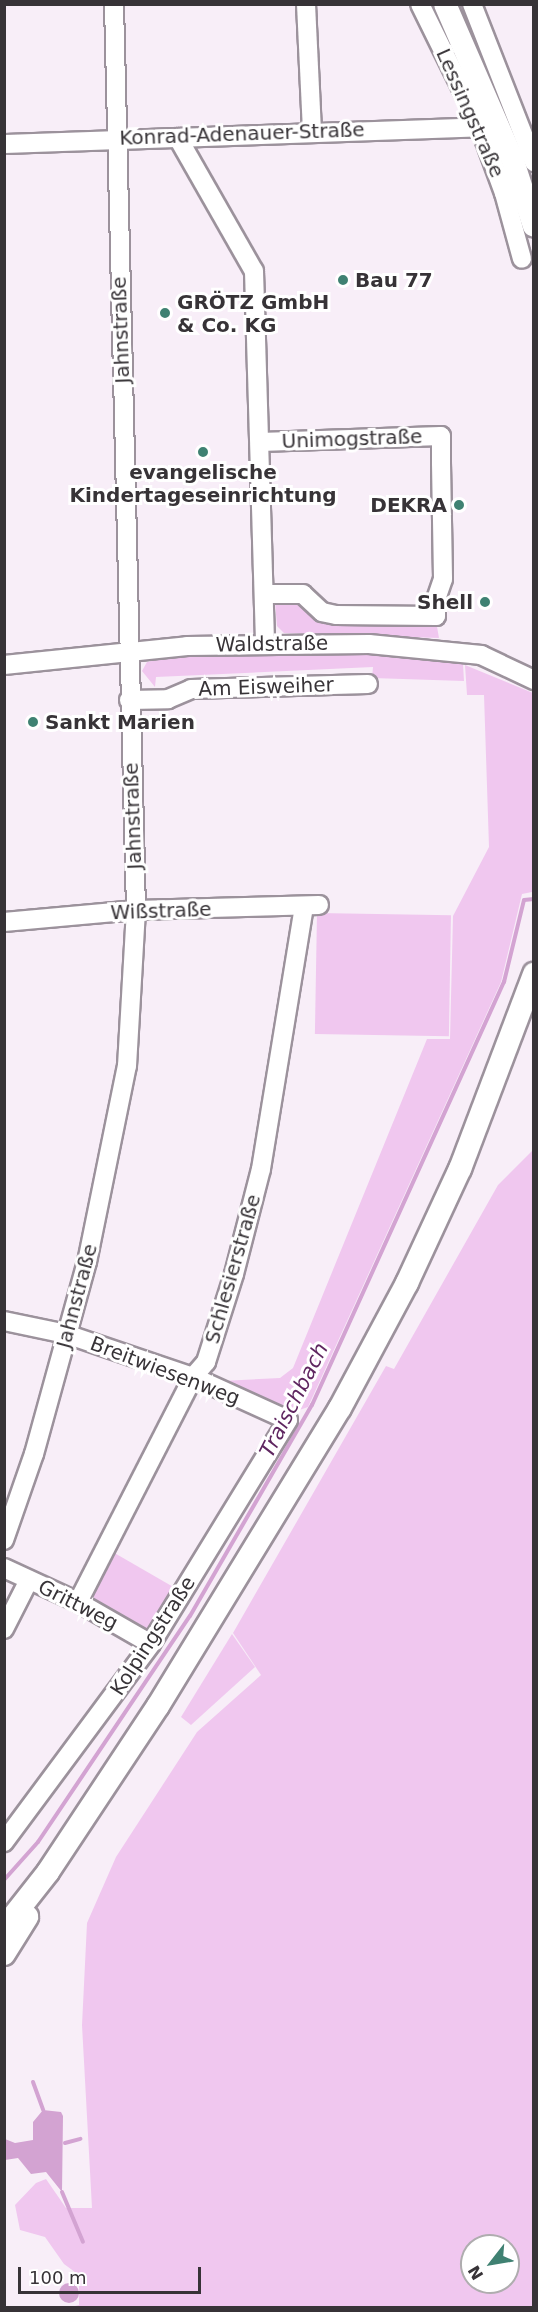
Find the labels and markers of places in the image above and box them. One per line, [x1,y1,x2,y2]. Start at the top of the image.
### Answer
place label: Bau 77 [355,268,433,292]
marker: Bau 77 [336,273,350,287]
place label: GRÖTZ GmbH & Co. KG [177,290,329,337]
marker: GRÖTZ GmbH & Co. KG [158,306,172,320]
marker: evangelische Kindertageseinrichtung [196,445,210,459]
place label: evangelische Kindertageseinrichtung [69,461,337,508]
place label: DEKRA [370,493,447,517]
marker: DEKRA [452,498,466,512]
place label: Shell [417,590,473,614]
marker: Shell [478,595,492,609]
place label: Sankt Marien [45,710,195,734]
marker: Sankt Marien [26,715,40,729]

